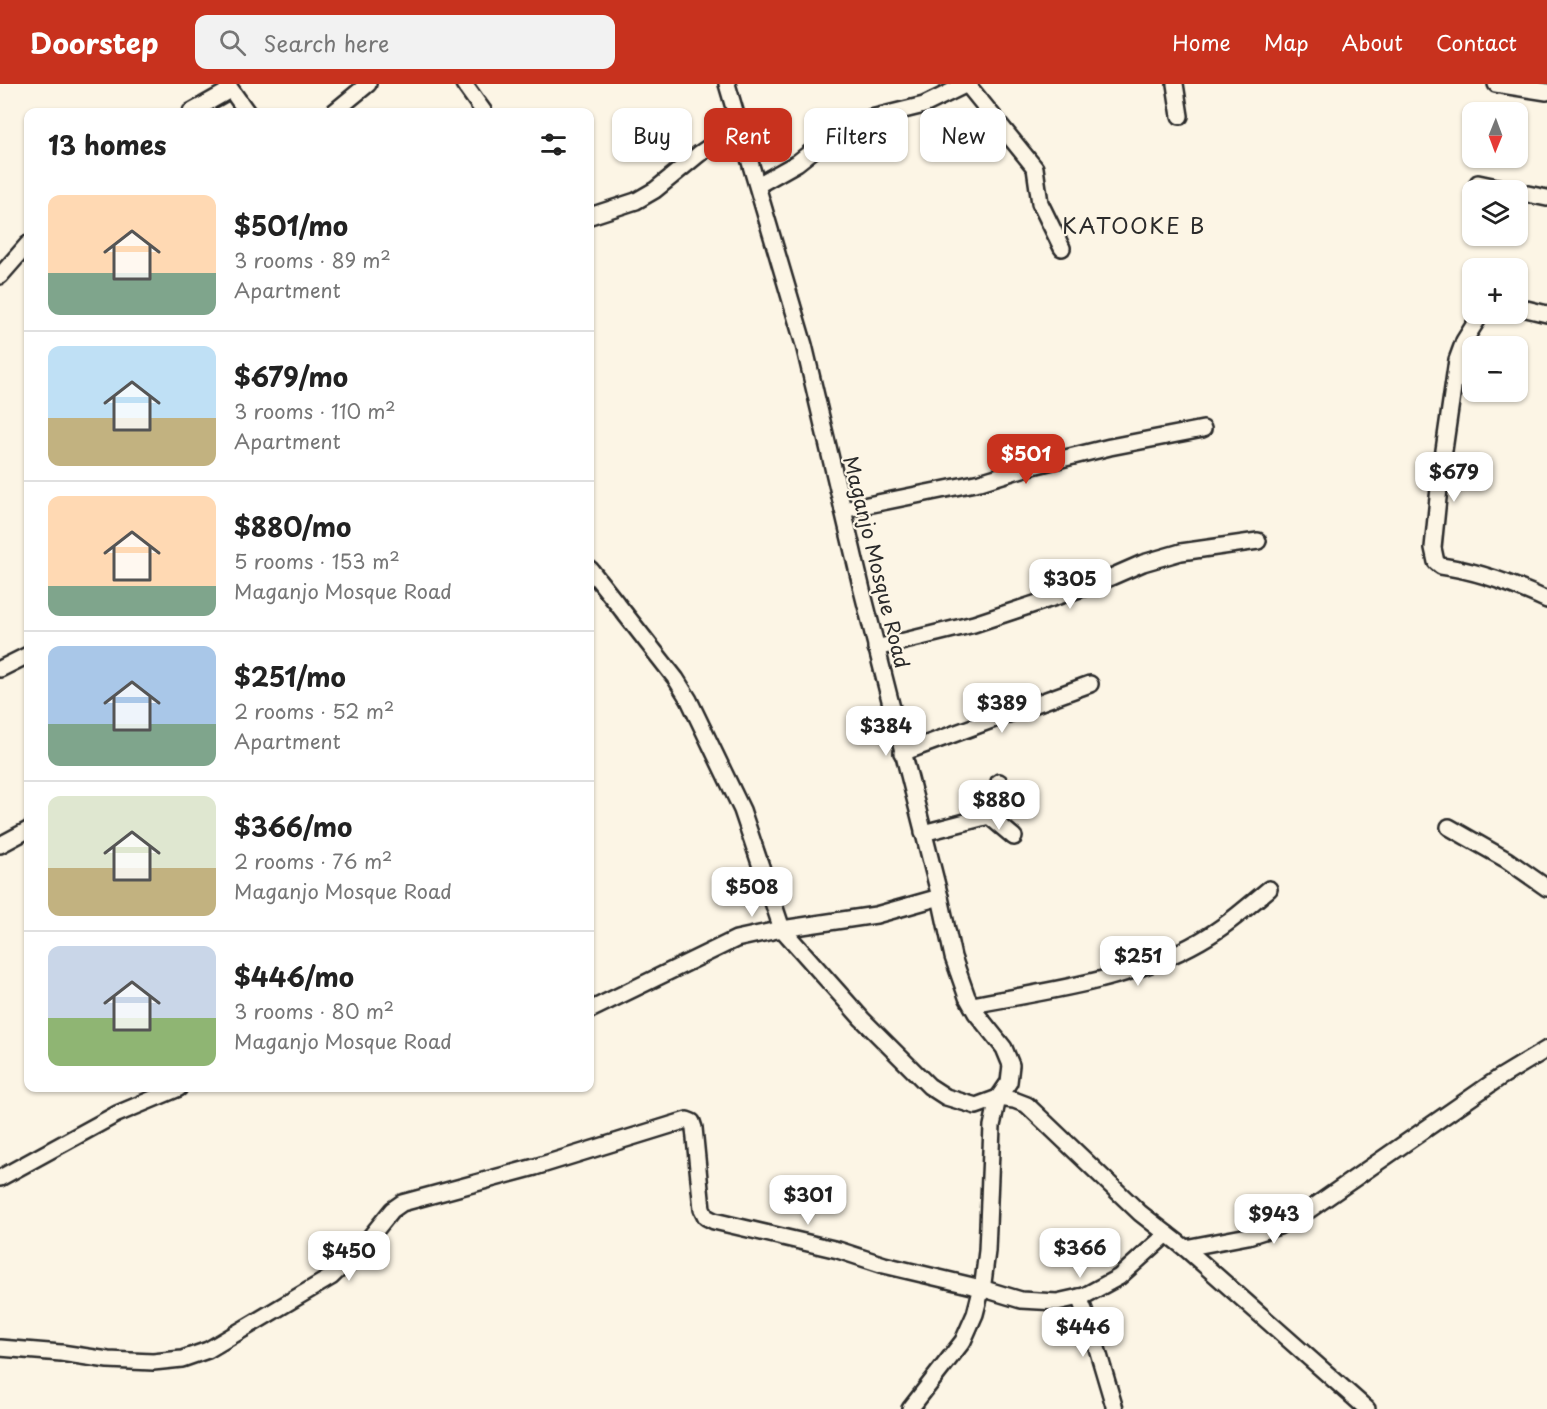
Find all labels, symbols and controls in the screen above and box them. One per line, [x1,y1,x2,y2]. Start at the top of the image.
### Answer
search box [195,15,615,69]
text: Doorstep [30,21,159,64]
icon: search [216,26,249,59]
text: Search here [264,26,389,59]
text: Home [1172,26,1231,58]
text: Map [1264,26,1309,58]
text: About [1342,26,1403,58]
text: Contact [1436,26,1517,58]
north arrow [1462,102,1528,168]
map controls [1462,102,1528,402]
chip: Buy [612,108,692,162]
chip: Rent [704,108,792,162]
chip: Filters [804,108,908,162]
chip: New [920,108,1006,162]
text: 13 homes [48,125,166,164]
icon: filters [537,128,570,161]
button: layers [1462,180,1528,246]
text: $501/mo [234,206,348,245]
district label: KATOOKE B [1062,208,1206,241]
icon: home [96,219,168,291]
text: 3 rooms · 89 m² [234,245,391,275]
button: + [1462,258,1528,324]
text: Apartment [234,275,341,305]
button: − [1462,336,1528,402]
text: $679/mo [234,357,348,396]
icon: home [96,370,168,442]
text: 3 rooms · 110 m² [234,396,396,426]
text: Apartment [234,426,341,456]
pin: $501 [990,434,1062,485]
text: $501 [1001,438,1051,468]
pin: $679 [1418,452,1490,503]
street label: Maganjo Mosque Road [836,453,918,671]
text: $679 [1429,456,1479,486]
text: $880/mo [234,507,351,546]
icon: home [96,520,168,592]
text: 5 rooms · 153 m² [234,546,400,576]
pin: $305 [1034,559,1106,610]
text: $305 [1043,563,1097,593]
text: Maganjo Mosque Road [234,576,452,606]
text: $251/mo [234,657,346,696]
icon: home [96,670,168,742]
pin: $389 [966,683,1038,734]
text: $389 [977,687,1027,717]
text: 2 rooms · 52 m² [234,696,394,726]
pin: $384 [850,706,922,757]
text: $384 [860,710,912,740]
text: Apartment [234,726,341,756]
pin: $880 [963,780,1035,831]
text: $880 [973,784,1025,814]
text: $366/mo [234,807,352,846]
icon: home [96,820,168,892]
text: 2 rooms · 76 m² [234,846,392,876]
pin: $508 [716,867,788,918]
text: $508 [726,871,778,901]
text: Maganjo Mosque Road [234,876,452,906]
pin: $251 [1102,936,1174,987]
text: $251 [1114,940,1162,970]
text: $446/mo [234,957,354,996]
icon: home [96,970,168,1042]
text: 3 rooms · 80 m² [234,996,394,1026]
text: Maganjo Mosque Road [234,1026,452,1056]
pin: $301 [772,1175,844,1226]
text: $301 [783,1179,833,1209]
pin: $943 [1238,1194,1310,1245]
text: $943 [1248,1198,1300,1228]
pin: $366 [1044,1228,1116,1279]
pin: $450 [313,1231,385,1282]
text: $366 [1053,1232,1107,1262]
text: $450 [322,1235,376,1265]
pin: $446 [1047,1307,1119,1358]
text: $446 [1056,1311,1110,1341]

